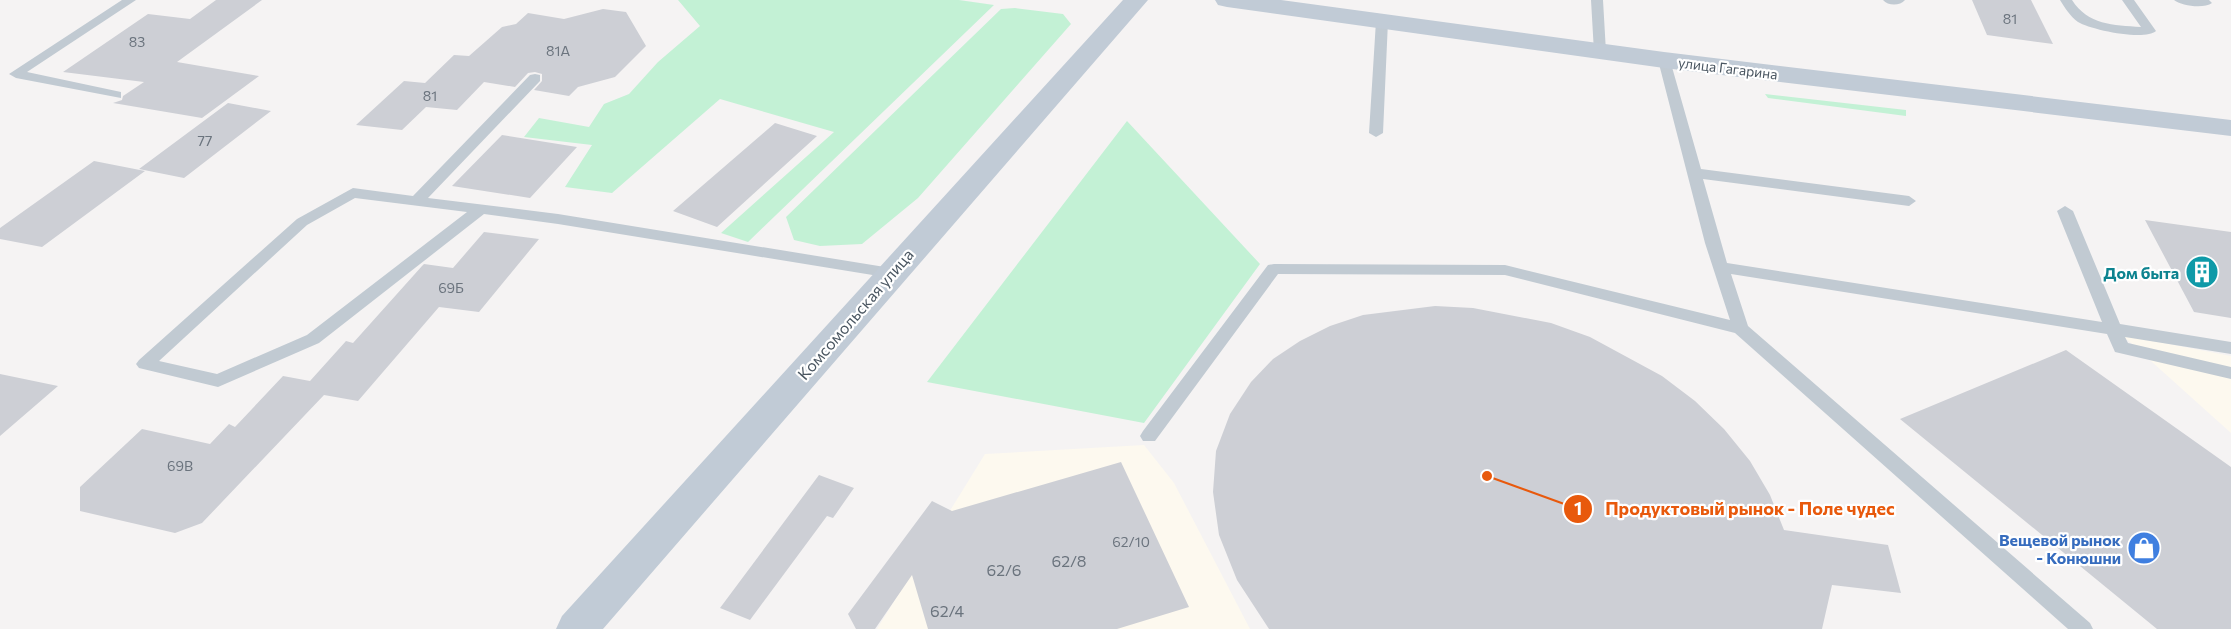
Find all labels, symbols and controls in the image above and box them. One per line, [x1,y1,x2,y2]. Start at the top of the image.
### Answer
house number: 81 [2003,10,2017,27]
house number: 83 [129,33,145,50]
house number: 81А [546,42,570,59]
street label: улица Гагарина [1677,53,1779,83]
house number: 81 [423,87,437,104]
house number: 77 [198,132,212,149]
street label: Комсомольская улица [793,245,917,383]
building icon: Дом быта [2184,254,2220,290]
place label: Дом быта [2104,263,2179,282]
house number: 69Б [438,279,464,296]
house number: 69В [167,457,193,474]
callout: Продуктовый рынок - Поле чудес [1563,491,1907,527]
text: 1 [1574,497,1582,519]
text: Продуктовый рынок - Поле чудес [1605,497,1895,519]
place label: Вещевой рынок - Конюшни [1999,530,2121,567]
shop icon: Вещевой рынок - Конюшни [2126,530,2162,566]
house number: 62/10 [1112,533,1150,550]
house number: 62/8 [1052,551,1086,570]
house number: 62/6 [987,560,1021,579]
house number: 62/4 [930,601,964,620]

